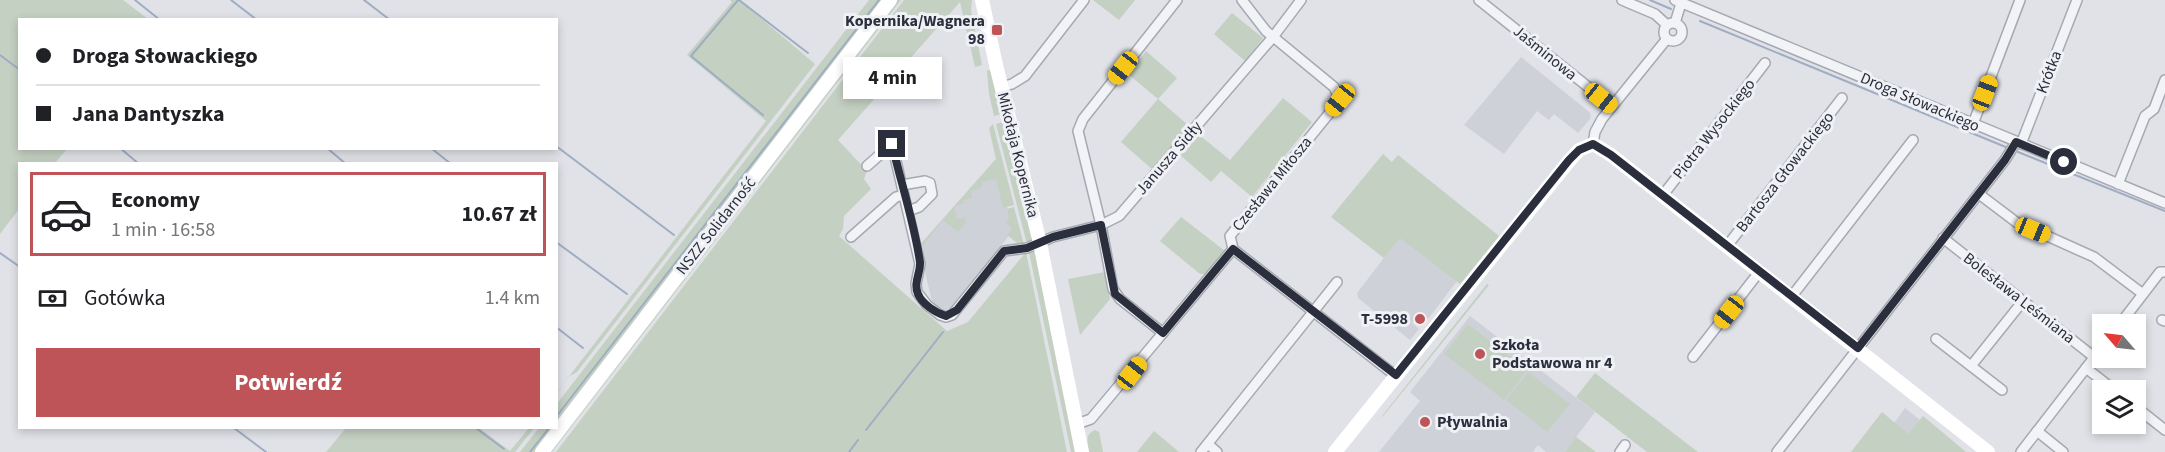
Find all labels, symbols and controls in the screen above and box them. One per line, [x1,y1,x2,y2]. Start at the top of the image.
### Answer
place label: Kopernika/Wagnera 98 [845,10,985,50]
street label: Jaśminowa [1508,20,1582,86]
marker: Kopernika/Wagnera 98 [990,23,1004,37]
text: Droga Słowackiego [72,40,258,72]
street label: Krótka [2031,47,2067,97]
car [1105,48,1141,88]
callout: 4 min [842,57,942,99]
text: 4 min [868,64,917,92]
street label: Droga Słowackiego [1857,67,1983,137]
car [1970,73,2000,113]
street label: Piotra Wysockiego [1668,74,1760,184]
car [1322,80,1358,120]
car [1581,80,1621,116]
street label: Mikołaja Kopernika [992,90,1044,220]
text: Jana Dantyszka [72,98,225,130]
street label: Bartosza Głowackiego [1731,107,1839,237]
street label: Janusza Sidły [1131,116,1208,200]
route end [878,130,905,157]
street label: Czesława Miłosza [1227,132,1317,236]
route start [2050,148,2077,175]
street label: NSZZ Solidarność [671,173,761,279]
text: Economy [111,184,200,216]
icon: car [39,187,93,241]
text: 10.67 zł [462,198,537,230]
car [2013,215,2053,245]
text: 1 min · 16:58 [111,216,215,244]
street label: Bolesława Leśmiana [1958,247,2080,349]
icon: cash [36,282,69,315]
text: Gotówka [84,282,166,314]
text: 1.4 km [485,284,540,312]
car [1711,292,1747,332]
place label: T-5998 [1361,308,1408,330]
marker: T-5998 [1413,312,1427,326]
north arrow [2092,314,2146,368]
map controls [2092,314,2146,434]
place label: Szkoła Podstawowa nr 4 [1492,334,1613,374]
marker: Szkoła Podstawowa nr 4 [1473,347,1487,361]
button: Potwierdź [36,348,540,417]
car [1114,353,1150,393]
button: layers [2092,380,2146,434]
place label: Pływalnia [1437,411,1508,433]
marker: Pływalnia [1418,415,1432,429]

